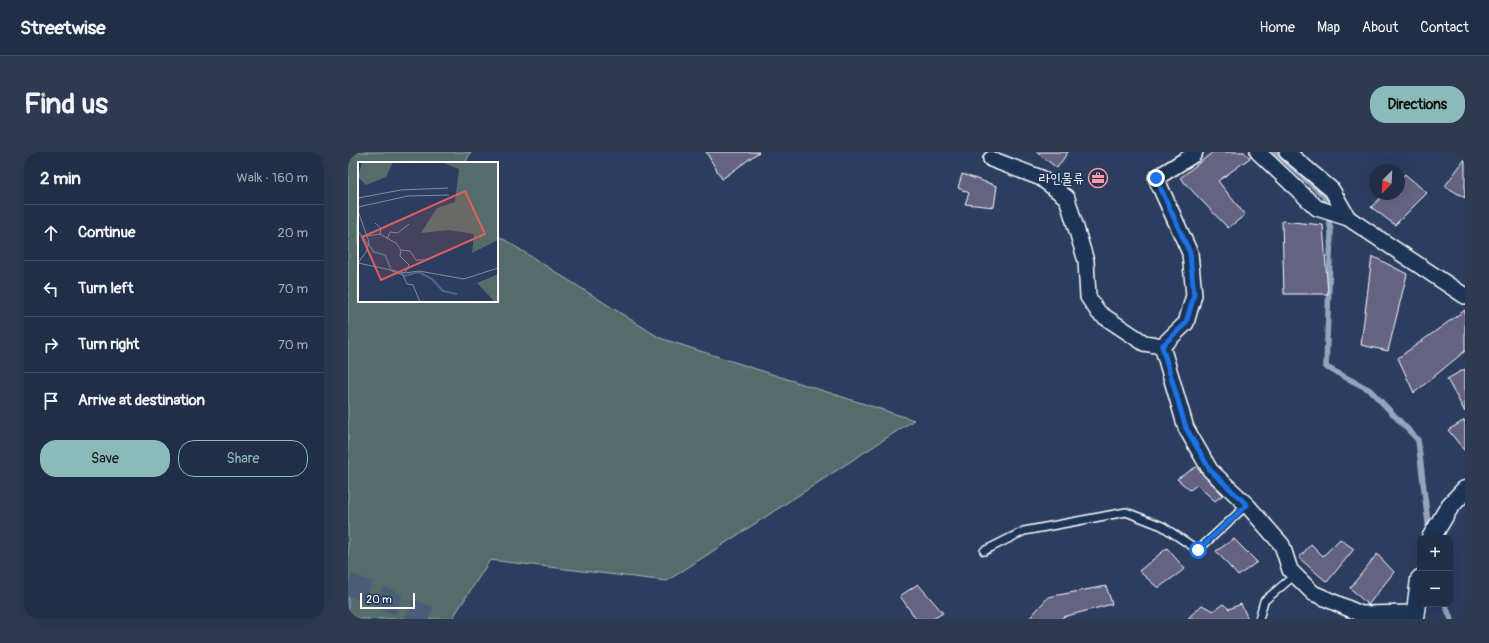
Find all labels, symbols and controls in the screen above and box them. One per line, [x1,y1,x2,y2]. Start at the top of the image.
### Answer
text: Streetwise [20,16,106,40]
text: Home [1260,19,1295,36]
text: Map [1317,19,1340,36]
text: About [1362,19,1398,36]
text: Contact [1420,19,1469,36]
button: Directions [1370,86,1465,123]
text: Find us [24,87,108,122]
inset map [358,162,498,302]
north arrow [1369,164,1405,200]
office icon: 라인물류 [1087,167,1109,189]
text: 2 min [40,168,81,189]
route end [1147,169,1165,187]
text: Walk · 160 m [237,170,308,186]
place label: 라인물류 [1039,170,1084,187]
icon: ahead [40,222,62,244]
text: Continue [78,223,136,242]
text: 20 m [277,225,308,241]
icon: left [40,278,62,300]
text: Turn left [78,279,134,298]
text: 70 m [278,281,308,297]
icon: right [40,334,62,356]
text: Turn right [78,335,139,354]
text: 70 m [278,337,308,353]
icon: arrive [40,390,62,412]
text: Arrive at destination [78,391,205,410]
button: Save [40,440,170,477]
button: Share [178,440,308,477]
map controls [1417,535,1453,607]
button: + [1417,535,1453,571]
route start [1189,541,1207,559]
button: − [1417,571,1453,607]
scale bar [360,591,415,610]
text: 20 m [366,593,392,606]

